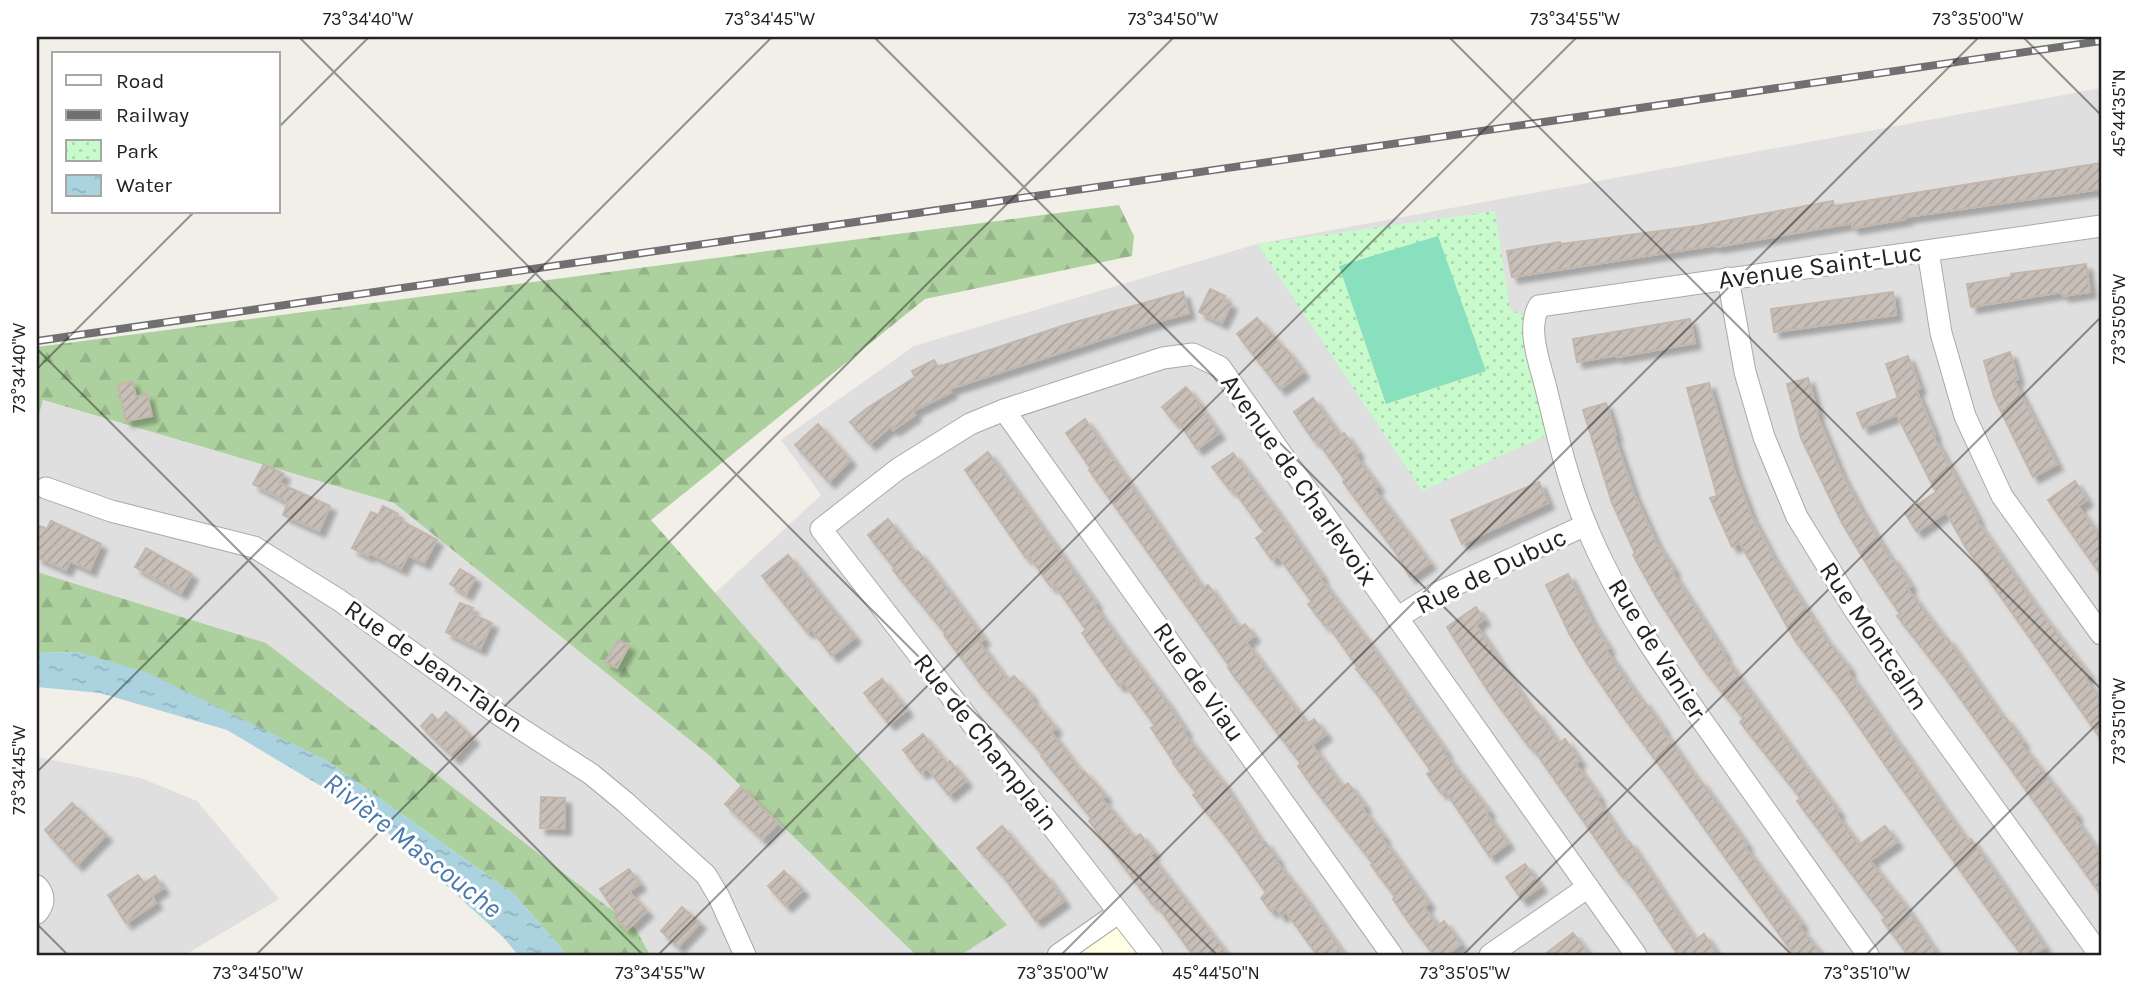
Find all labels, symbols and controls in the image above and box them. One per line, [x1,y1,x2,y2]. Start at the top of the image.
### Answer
text: 73°34'40"W [323,8,413,30]
text: 73°34'45"W [725,8,815,30]
text: 73°34'50"W [1128,8,1218,30]
text: 73°34'55"W [1530,8,1620,30]
text: 73°35'00"W [1932,8,2024,30]
legend [52,52,280,214]
text: Road [116,69,164,93]
text: 45°44'35"N [2108,69,2130,157]
text: Railway [116,103,189,127]
text: Park [116,139,159,163]
text: Water [116,173,172,197]
street label: Avenue Saint-Luc [1716,236,1924,296]
text: 73°35'05"W [2108,274,2130,364]
text: 73°34'40"W [8,323,30,413]
street label: Avenue de Charlevoix [1214,368,1384,592]
street label: Rue de Dubuc [1411,521,1571,621]
street label: Rue Montcalm [1813,556,1935,716]
street label: Rue de Vanier [1601,573,1713,726]
street label: Rue de Jean-Talon [339,593,529,739]
street label: Rue de Viau [1147,616,1251,748]
street label: Rue de Champlain [907,647,1065,837]
text: 73°35'10"W [2108,678,2130,764]
text: 73°34'45"W [8,725,30,815]
water label: Rivière Mascouche [318,765,509,925]
text: 73°34'50"W [213,962,303,984]
text: 73°34'55"W [615,962,705,984]
text: 73°35'00"W [1017,962,1109,984]
text: 45°44'50"N [1172,962,1260,984]
text: 73°35'05"W [1420,962,1510,984]
text: 73°35'10"W [1824,962,1910,984]

